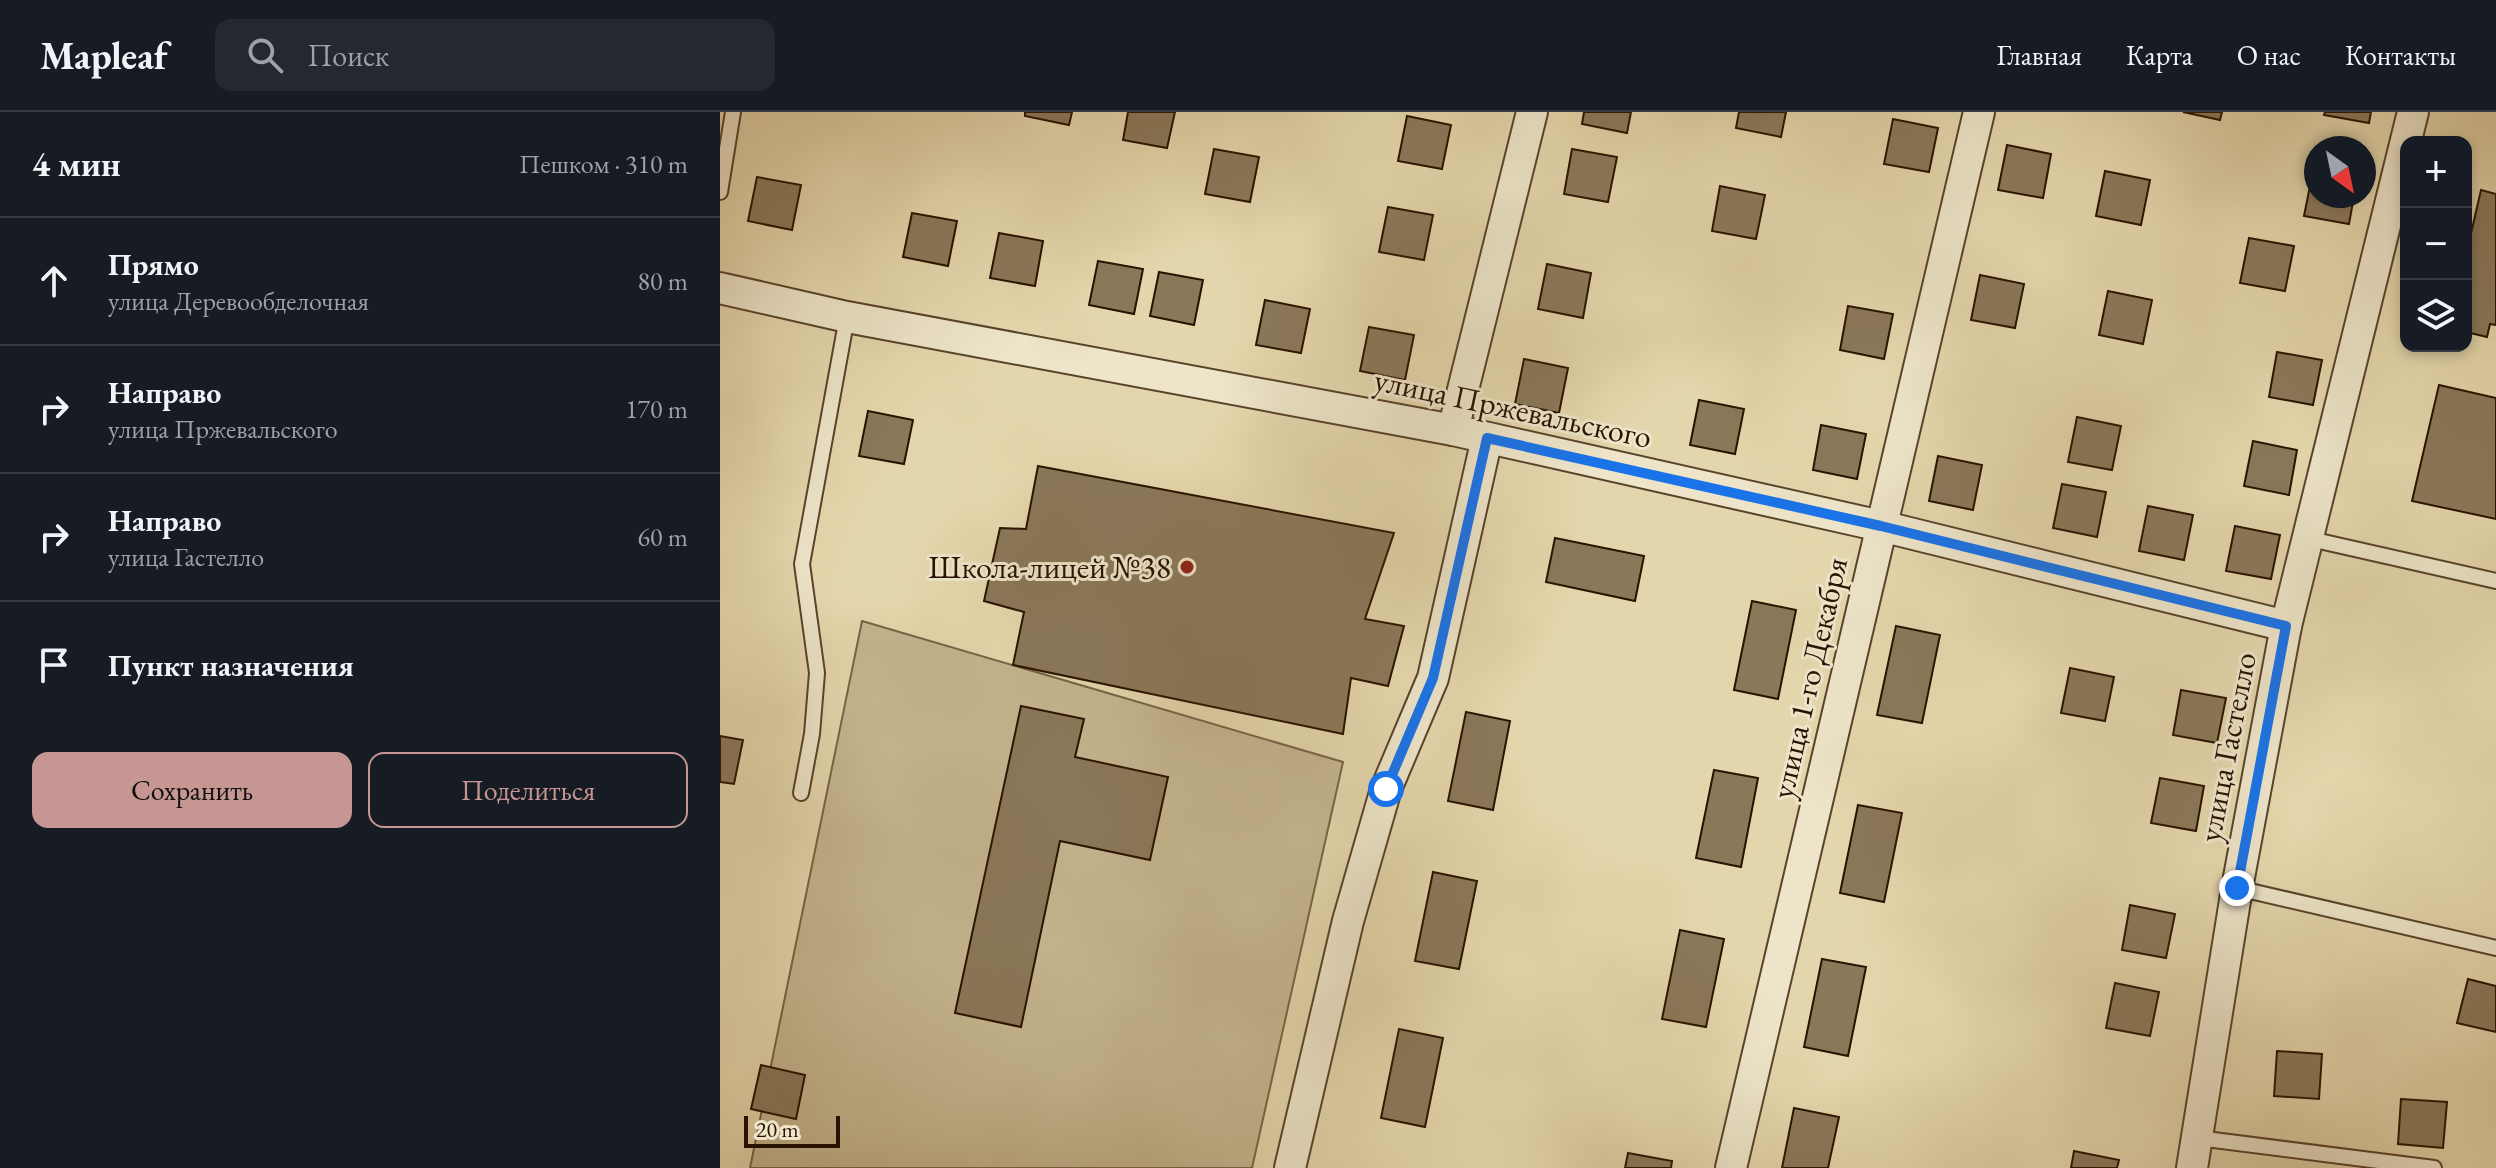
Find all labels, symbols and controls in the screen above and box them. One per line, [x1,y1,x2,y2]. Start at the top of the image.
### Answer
search box [215,19,775,91]
text: Mapleaf [40,31,167,80]
icon: search [243,33,287,77]
text: Поиск [307,36,389,75]
text: Главная [1997,37,2082,73]
text: Карта [2126,37,2193,73]
text: О нас [2237,37,2301,73]
text: Контакты [2345,37,2456,73]
north arrow [2304,136,2376,208]
map controls [2400,136,2472,352]
button: + [2400,136,2472,208]
text: 4 мин [32,142,121,186]
text: Пешком · 310 m [519,147,688,181]
button: − [2400,208,2472,280]
text: Прямо [108,245,199,284]
icon: ahead [32,259,76,303]
text: 80 m [638,264,688,298]
button: layers [2400,280,2472,352]
text: улица Деревообделочная [108,284,369,318]
street label: улица Пржевальского [1370,358,1656,458]
text: Направо [108,373,221,412]
icon: right [32,387,76,431]
text: 170 m [625,392,688,426]
text: улица Пржевальского [108,412,338,446]
text: Направо [108,501,221,540]
icon: right [32,515,76,559]
text: 60 m [638,520,688,554]
text: улица Гастелло [108,540,264,574]
place label: Школа-лицей №38 [928,546,1171,588]
street label: улица 1-го Декабря [1761,553,1857,803]
marker: Школа-лицей №38 [1178,558,1196,576]
icon: arrive [32,643,76,687]
text: Пункт назначения [108,646,354,685]
street label: улица Гастелло [2188,649,2266,845]
button: Сохранить [32,752,352,828]
button: Поделиться [368,752,688,828]
route start [1368,771,1404,807]
route end [2219,870,2255,906]
scale bar [744,1112,840,1148]
text: 20 m [756,1115,799,1144]

